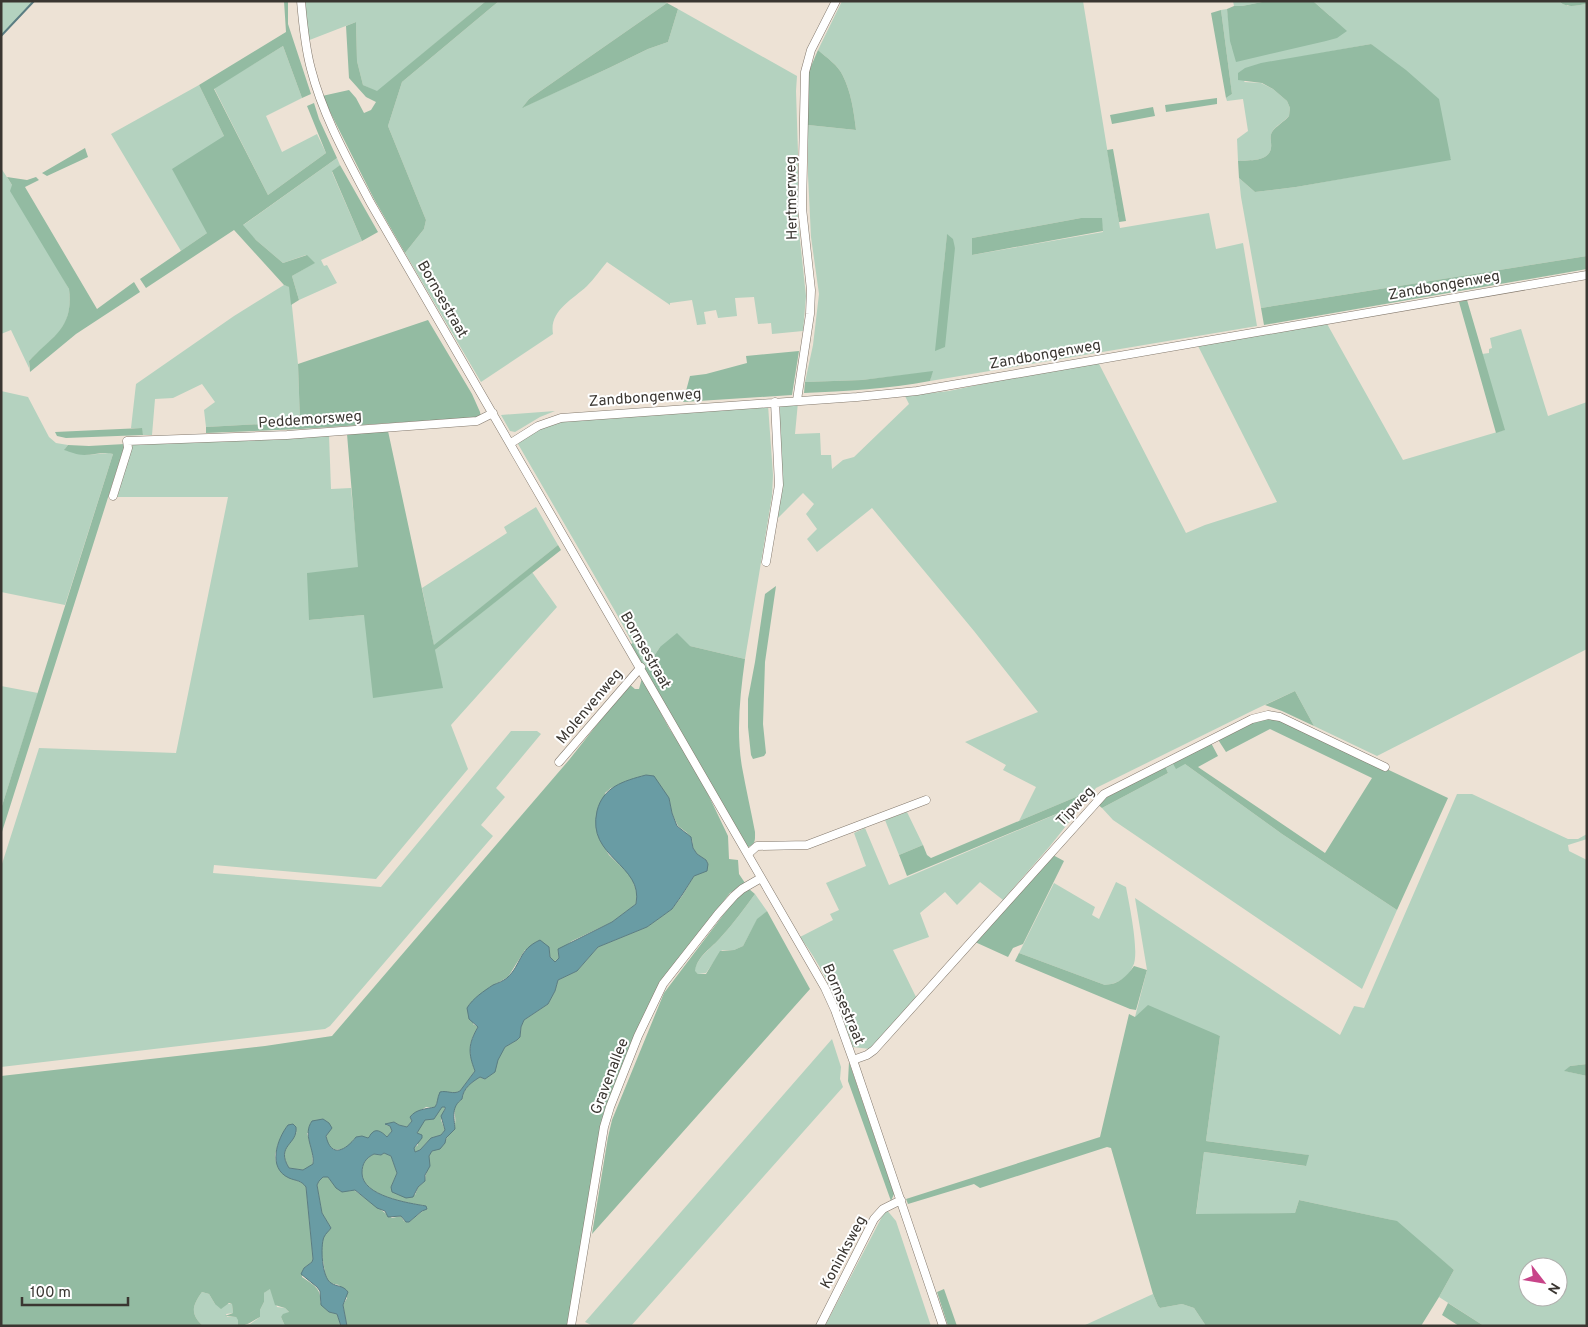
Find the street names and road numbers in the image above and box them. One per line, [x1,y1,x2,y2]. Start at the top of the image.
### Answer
street label: Hertmerweg [782,156,803,240]
street label: Bornsestraat [412,258,471,342]
street label: Zandbongenweg [1387,267,1501,306]
street label: Zandbongenweg [988,336,1102,375]
street label: Zandbongenweg [588,385,702,412]
street label: Peddemorsweg [258,407,363,434]
street label: Bornsestraat [615,609,674,693]
street label: Molenvenweg [553,665,627,749]
street label: Tipweg [1053,783,1099,831]
street label: Bornsestraat [817,961,868,1048]
street label: Gravenallee [587,1036,634,1117]
street label: Koninksweg [817,1213,872,1293]

